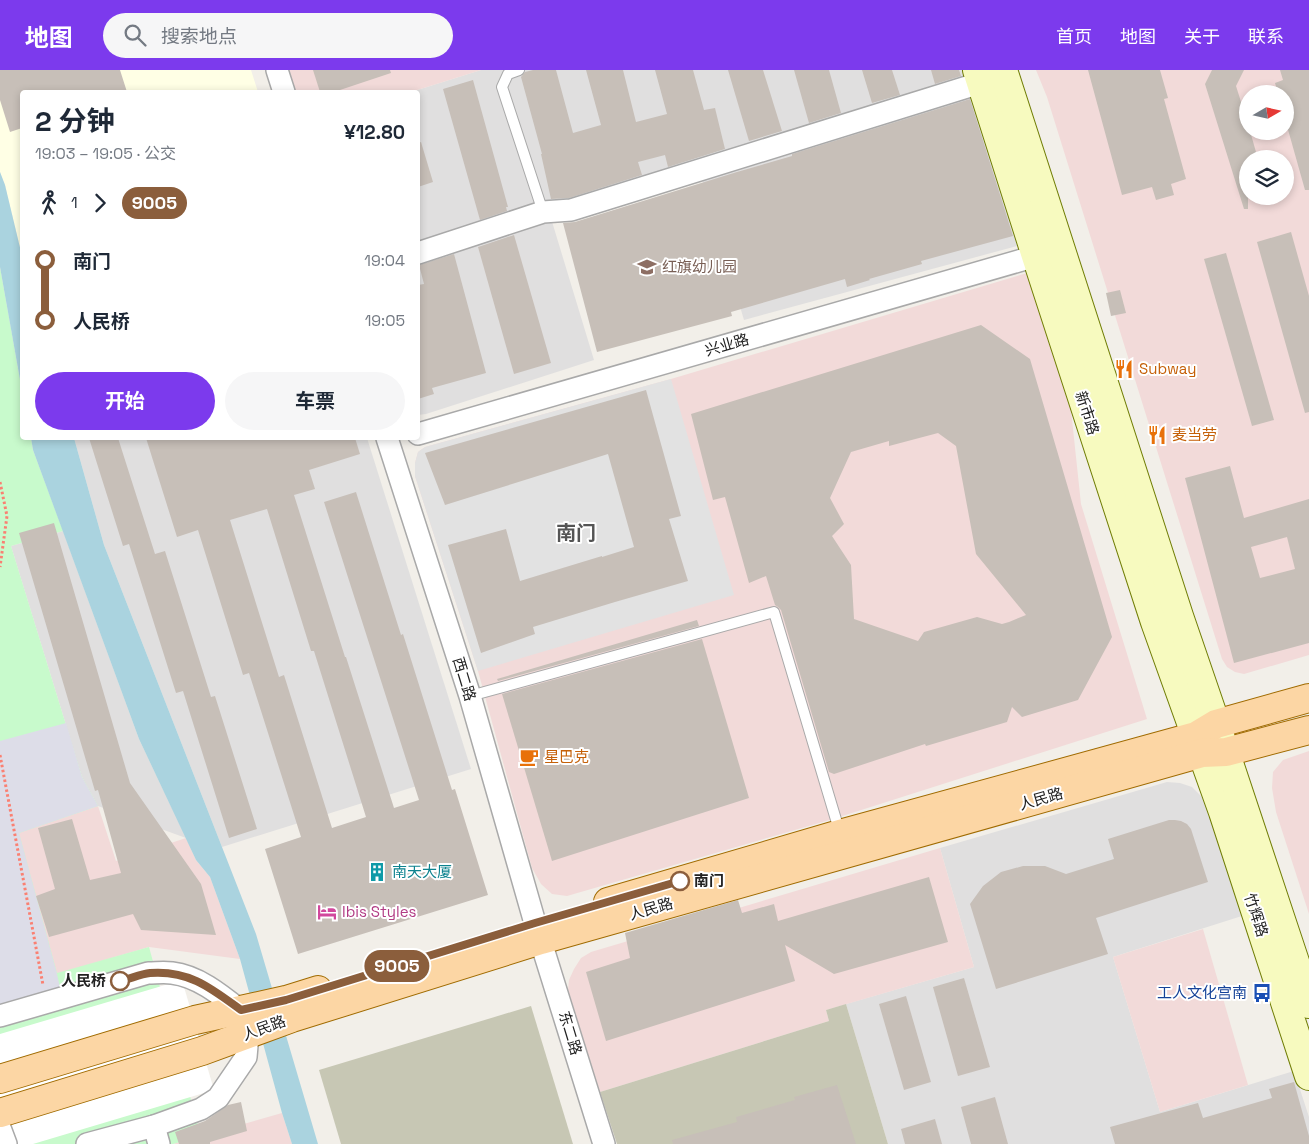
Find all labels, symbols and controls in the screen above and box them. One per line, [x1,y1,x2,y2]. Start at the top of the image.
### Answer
search box [103,13,453,58]
icon: search [121,21,149,49]
text: 地图 [25,22,73,53]
text: 搜索地点 [161,24,237,49]
text: 首页 [1056,25,1092,48]
text: 地图 [1120,25,1156,48]
text: 关于 [1184,25,1220,48]
text: 联系 [1248,25,1284,48]
north arrow [1239,85,1294,140]
map controls [1239,85,1294,205]
text: 2 分钟 [35,103,115,139]
text: ¥12.80 [344,120,405,145]
text: 19:03 – 19:05 · 公交 [35,143,176,164]
button: layers [1239,150,1294,205]
icon: walk [35,189,63,217]
icon: forward [86,189,114,217]
text: 9005 [132,191,177,214]
text: 1 [71,192,78,213]
text: 南门 [73,249,111,274]
text: 19:04 [364,250,405,271]
school or university icon: 红旗幼儿园 [636,256,658,278]
place label: 红旗幼儿园 [662,257,737,276]
text: 人民桥 [73,309,130,334]
text: 19:05 [365,310,405,331]
street label: 兴业路 [703,329,751,360]
restaurant icon: Subway [1113,358,1135,380]
place label: Subway [1139,359,1196,378]
button: 开始 [35,372,215,430]
button: 车票 [225,372,405,430]
street label: 新市路 [1071,389,1103,437]
restaurant icon: 麦当劳 [1146,424,1168,446]
place label: 麦当劳 [1172,425,1217,444]
district label: 南门 [556,520,596,546]
street label: 西二路 [449,655,480,703]
cafe icon: 星巴克 [518,746,540,768]
place label: 星巴克 [544,747,589,766]
street label: 人民路 [1017,783,1065,814]
building icon: 南天大厦 [366,861,388,883]
place label: 南天大厦 [392,862,452,881]
marker: 南门 [670,871,690,891]
place label: 南门 [694,871,724,890]
street label: 竹辉路 [1240,891,1272,939]
street label: 人民路 [627,893,675,924]
hotel icon: Ibis Styles [316,901,338,923]
place label: Ibis Styles [342,902,417,921]
line badge: 9005 [362,950,432,982]
text: 9005 [374,954,420,977]
place label: 人民桥 [61,971,106,990]
marker: 人民桥 [110,971,130,991]
bus stop icon: 工人文化宫南 [1251,982,1273,1004]
place label: 工人文化宫南 [1157,983,1247,1002]
street label: 东二路 [555,1009,586,1057]
street label: 人民路 [239,1011,288,1044]

